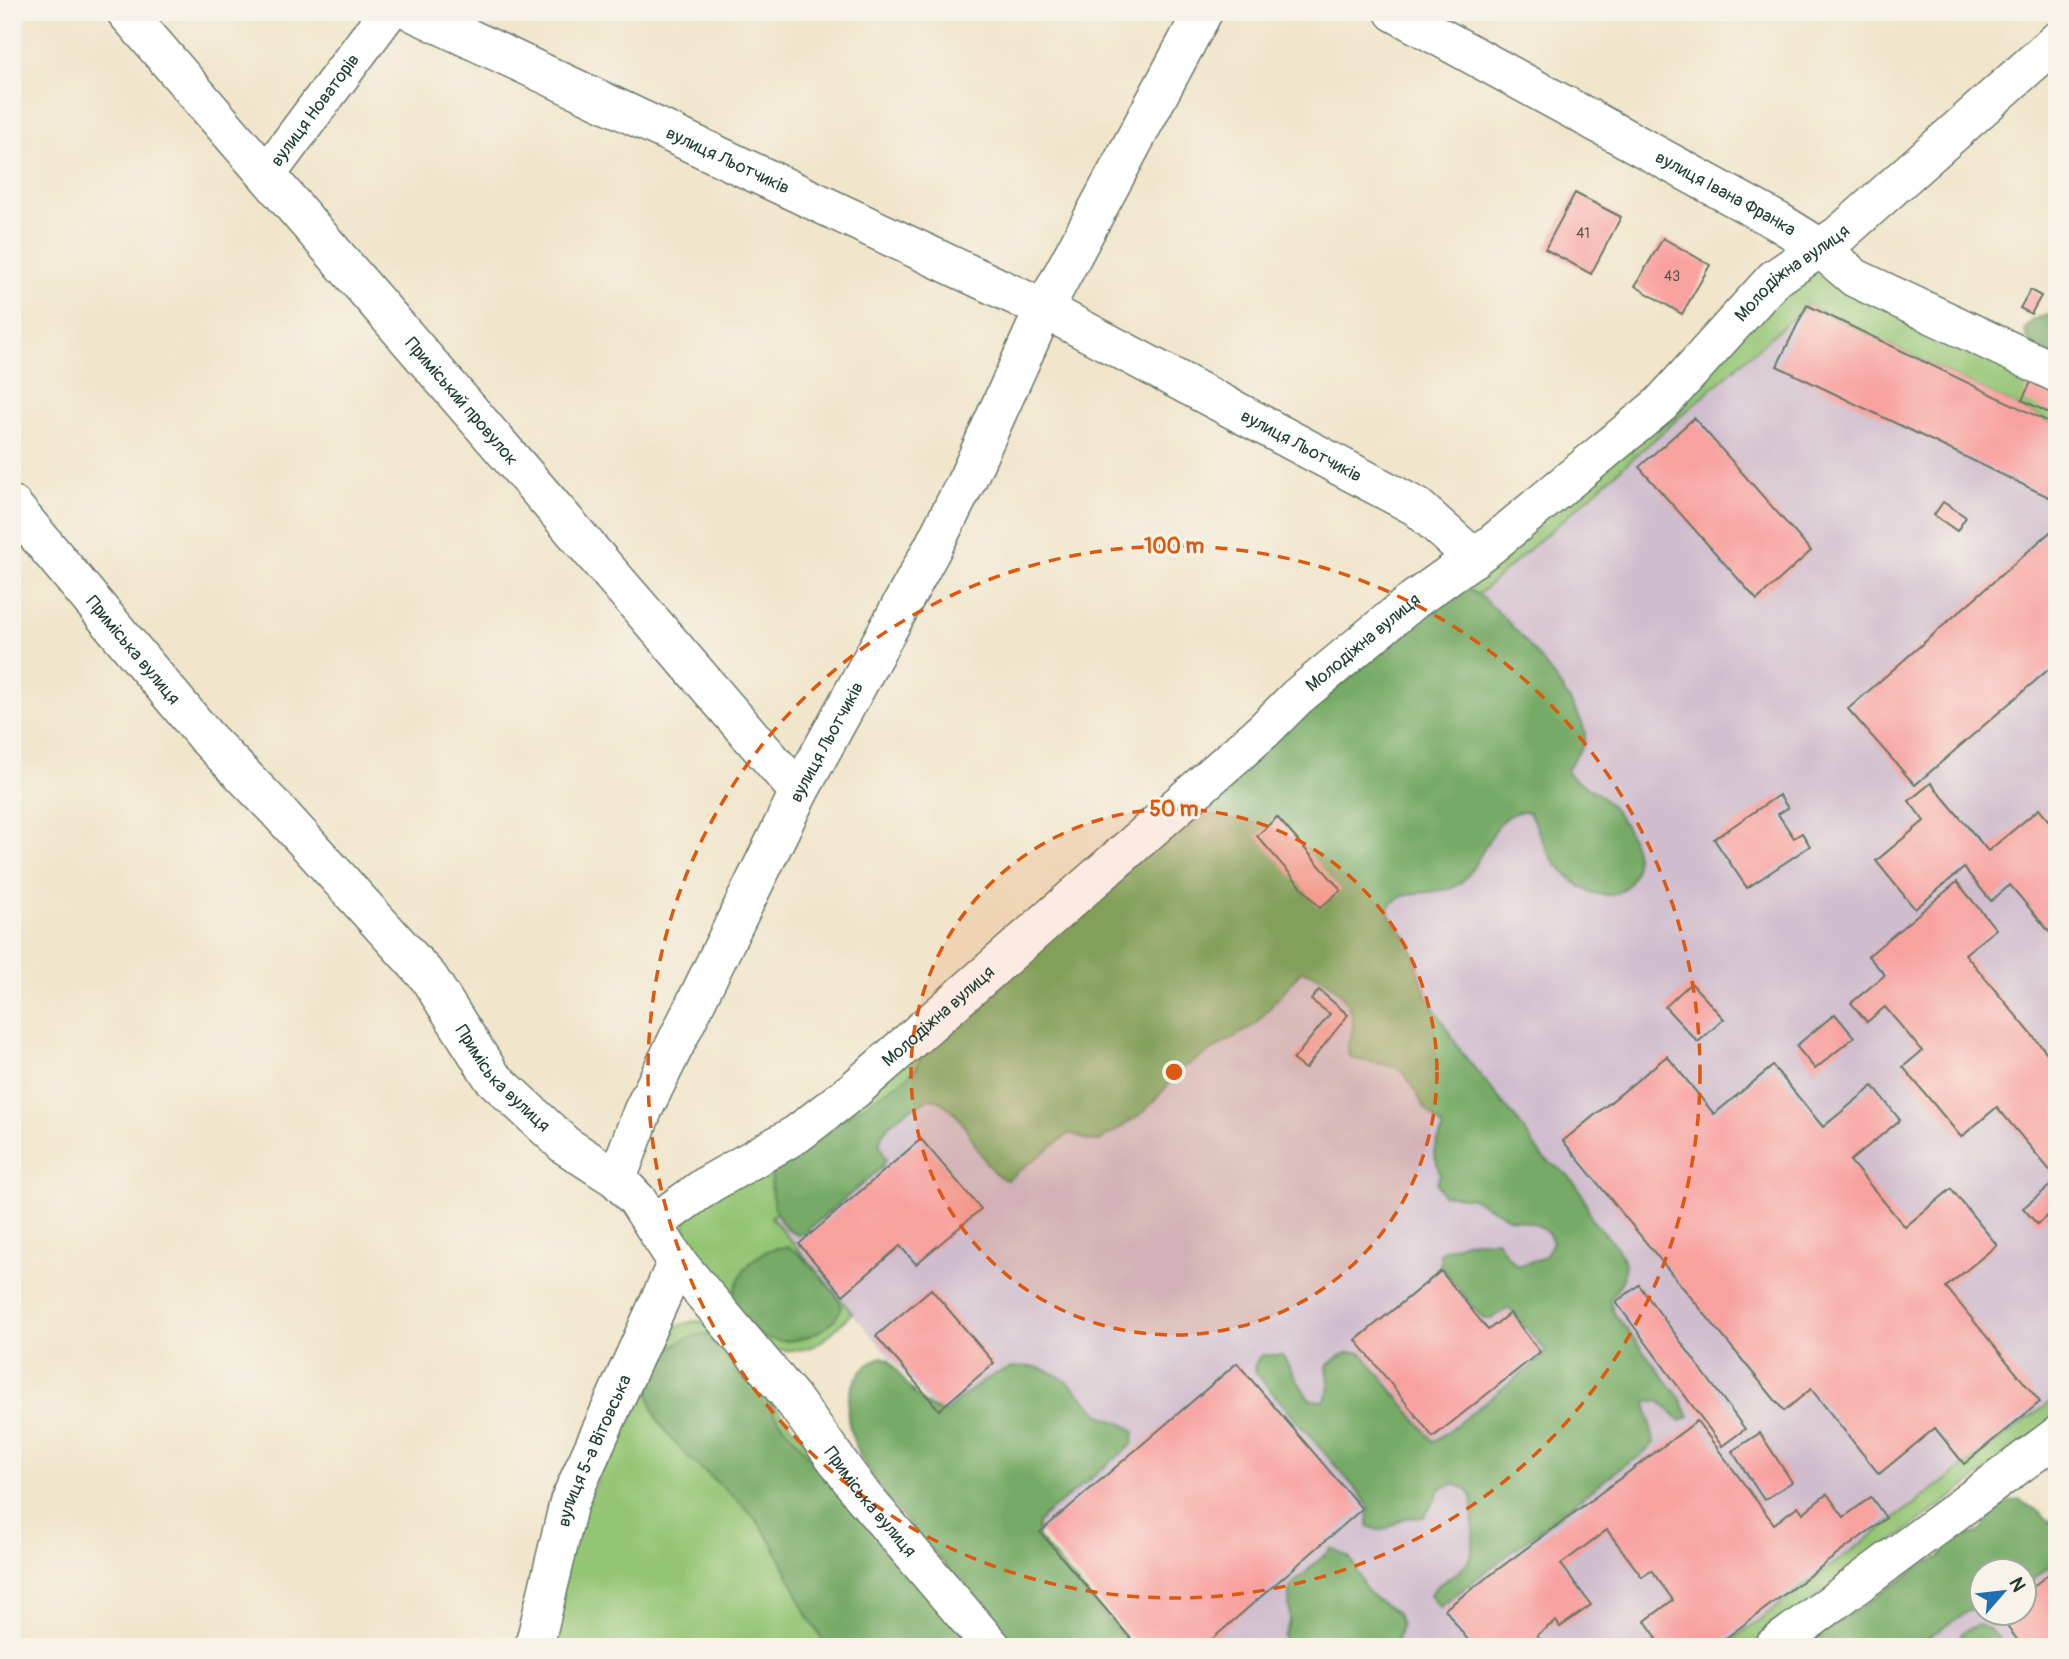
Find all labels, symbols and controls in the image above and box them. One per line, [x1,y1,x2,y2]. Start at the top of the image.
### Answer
street label: вулиця Новаторів [265,49,365,171]
street label: вулиця Льотчиків [662,121,793,199]
street label: вулиця Івана Франка [1651,145,1800,241]
street label: Молодіжна вулиця [1730,219,1854,326]
house number: 41 [1576,225,1590,242]
house number: 43 [1664,268,1680,285]
street label: Приміський провулок [400,332,523,470]
street label: вулиця Льотчиків [1237,404,1366,487]
text: 100 m [1144,533,1204,560]
street label: Молодіжна вулиця [1301,588,1425,697]
street label: Приміська вулиця [81,591,185,709]
street label: вулиця Льотчиків [784,678,869,806]
text: 50 m [1150,796,1199,823]
street label: Молодіжна вулиця [877,961,999,1072]
street label: Приміська вулиця [450,1020,555,1137]
centre of rings [1162,1060,1186,1084]
street label: вулиця 5-а Вітовська [552,1371,636,1529]
street label: Приміська вулиця [819,1442,921,1562]
north arrow [1968,1558,2038,1628]
text: N [2004,1573,2031,1596]

